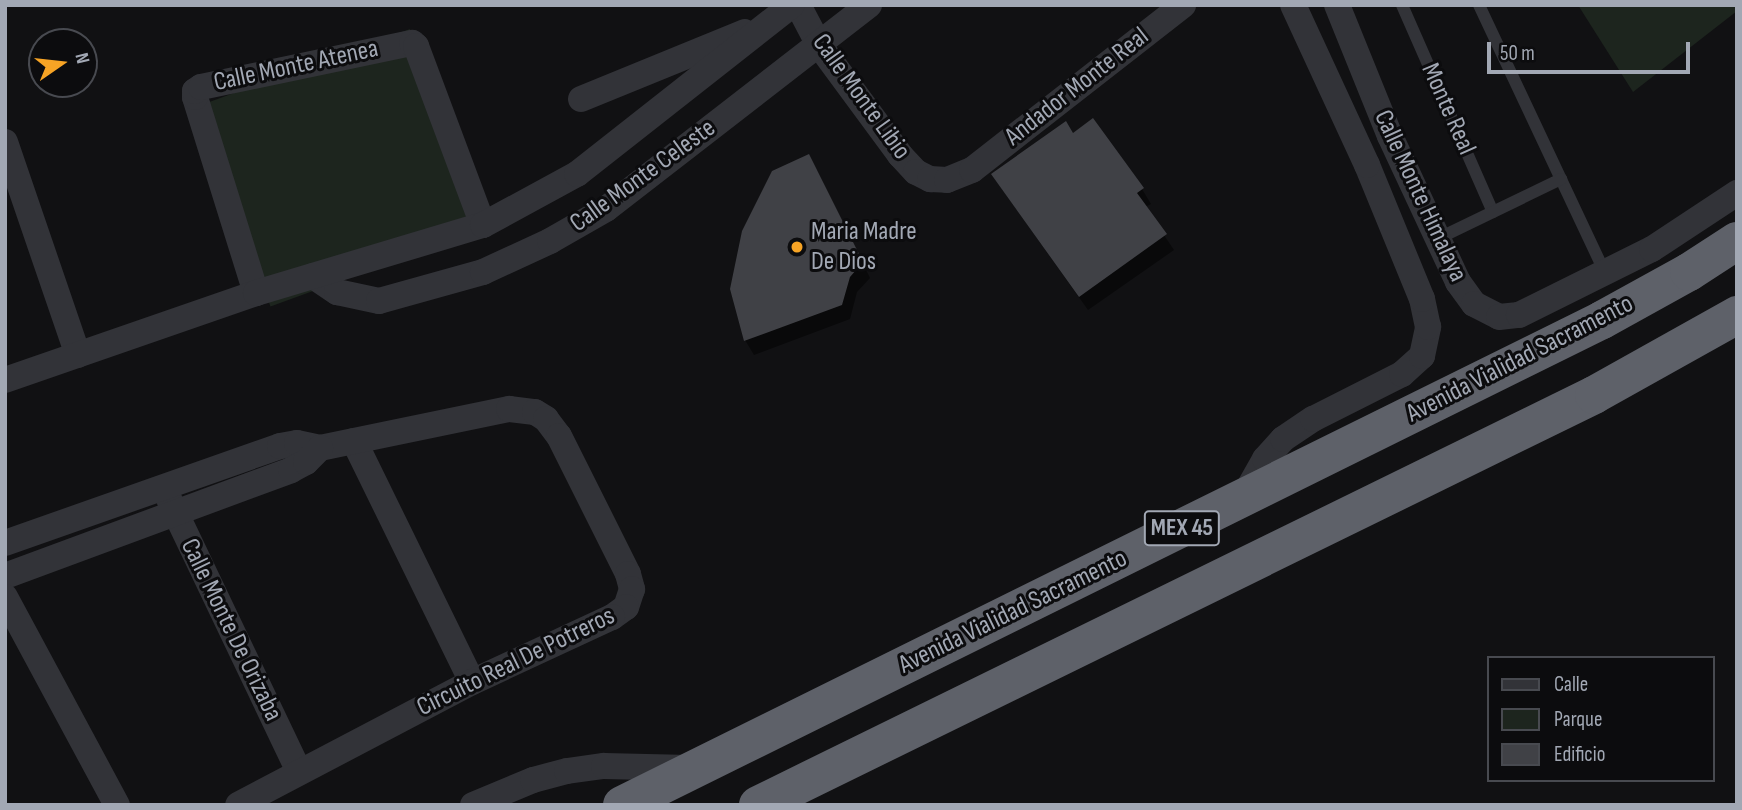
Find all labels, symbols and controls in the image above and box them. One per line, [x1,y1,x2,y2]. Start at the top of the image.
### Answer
street label: Andador Monte Real [999,21,1155,153]
north arrow [28,28,98,98]
street label: Calle Monte Libio [805,28,917,166]
scale bar [1490,28,1693,72]
street label: Calle Monte Atenea [211,33,381,99]
text: 50 m [1500,41,1535,66]
text: N [70,51,94,66]
street label: Monte Real [1414,58,1482,160]
street label: Calle Monte Himalaya [1367,105,1473,287]
street label: Calle Monte Celeste [564,113,722,239]
place label: Maria Madre De Dios [811,216,917,278]
marker: Maria Madre De Dios [789,239,805,255]
street label: Avenida Vialidad Sacramento [1402,288,1638,430]
road number: MEX 45 [1144,508,1220,548]
street label: Calle Monte De Orizaba [173,534,289,726]
street label: Avenida Vialidad Sacramento [894,543,1132,681]
street label: Circuito Real De Potreros [412,601,620,723]
legend [1486,656,1714,782]
text: Calle [1554,672,1588,697]
text: Parque [1554,707,1602,732]
text: Edificio [1554,742,1605,767]

